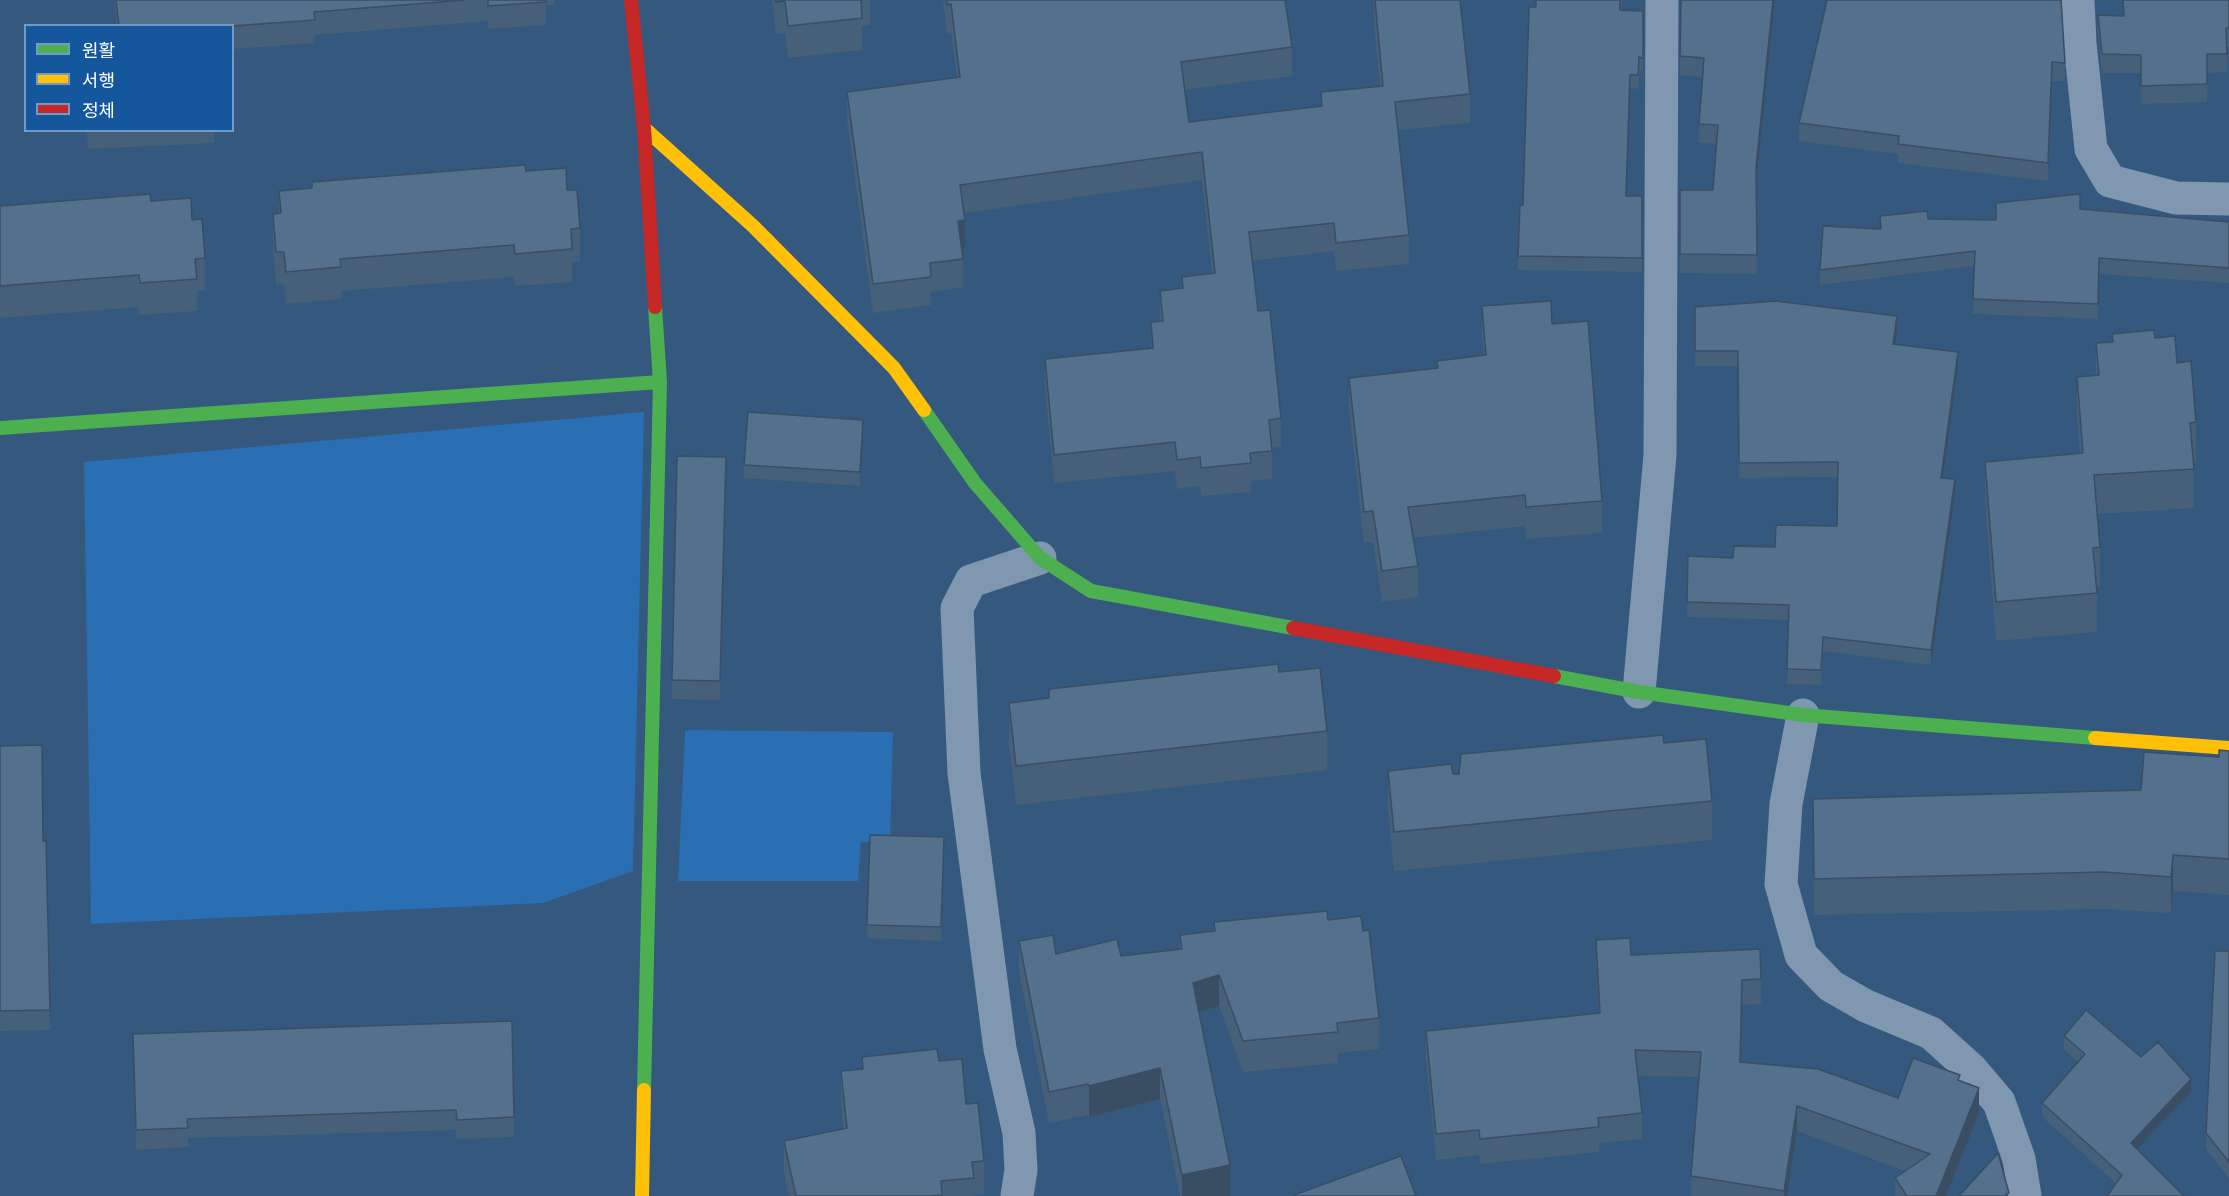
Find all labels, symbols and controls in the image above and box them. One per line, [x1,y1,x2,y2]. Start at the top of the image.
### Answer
legend [24,24,234,132]
text: 원활 [82,39,115,61]
text: 서행 [82,69,115,91]
text: 정체 [82,99,115,121]

